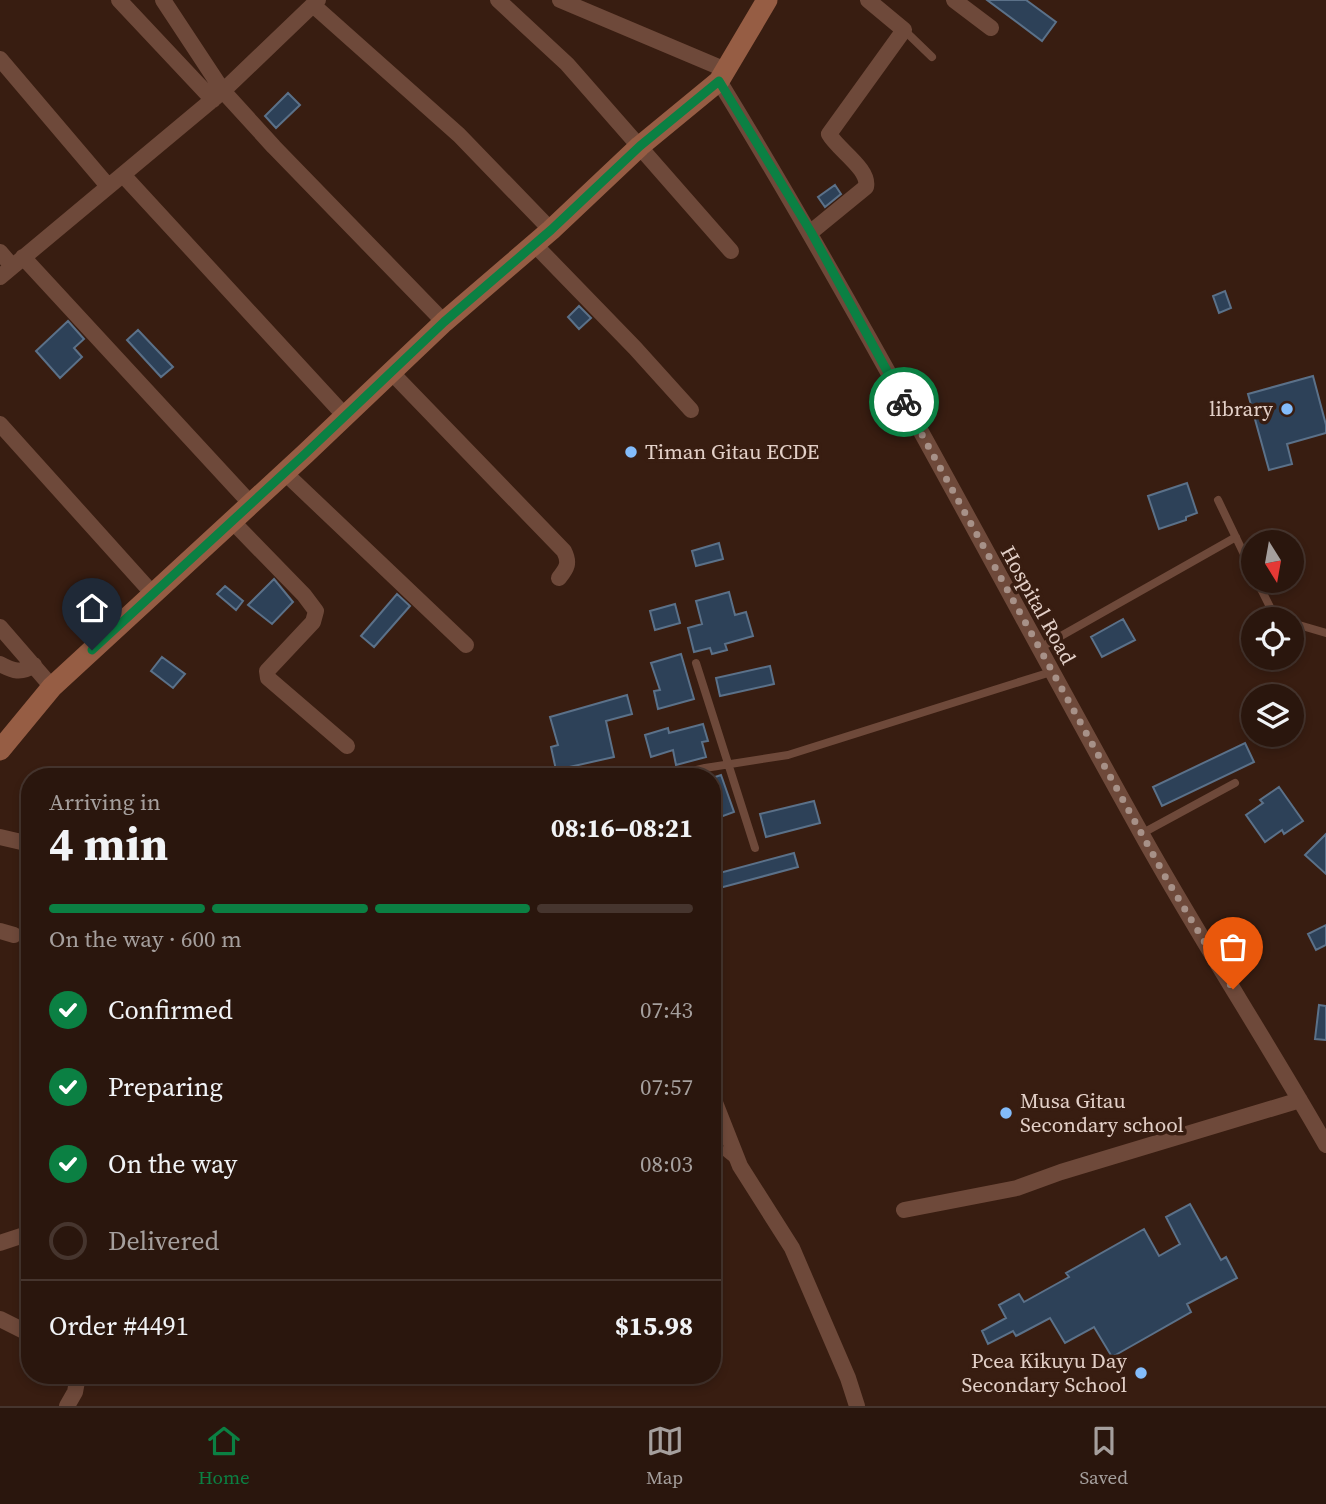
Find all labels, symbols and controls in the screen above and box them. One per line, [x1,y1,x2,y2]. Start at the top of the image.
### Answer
courier [869,367,939,437]
icon: bike [885,383,923,421]
place label: library [1209,394,1273,423]
marker: library [1279,401,1295,417]
place label: Timan Gitau ECDE [645,437,819,466]
marker: Timan Gitau ECDE [623,444,639,460]
north arrow [1241,530,1304,593]
map controls [1241,530,1304,747]
street label: Hospital Road [994,540,1083,669]
pin [62,578,122,650]
icon: home [73,589,111,627]
button: locate [1241,607,1304,670]
button: layers [1241,684,1304,747]
text: Arriving in [49,786,161,818]
text: 08:16–08:21 [551,810,693,846]
text: 4 min [49,812,168,875]
pin [1203,917,1263,989]
text: On the way · 600 m [49,923,242,955]
icon: bag [1214,928,1252,966]
icon: check [49,991,87,1029]
text: Confirmed [108,992,233,1028]
text: 07:43 [640,994,693,1026]
icon: check [49,1068,87,1106]
text: Preparing [108,1069,223,1105]
text: 07:57 [640,1071,693,1103]
place label: Musa Gitau Secondary school [1020,1086,1184,1139]
marker: Musa Gitau Secondary school [998,1105,1014,1121]
icon: check [49,1145,87,1183]
text: On the way [108,1146,237,1182]
text: 08:03 [640,1148,693,1180]
text: Delivered [108,1223,219,1259]
text: Order #4491 [49,1308,189,1344]
text: $15.98 [615,1308,693,1344]
place label: Pcea Kikuyu Day Secondary School [962,1346,1127,1399]
marker: Pcea Kikuyu Day Secondary School [1133,1365,1149,1381]
tab: Home [198,1422,250,1490]
tab: Map [646,1422,684,1490]
tab: Saved [1079,1422,1128,1490]

